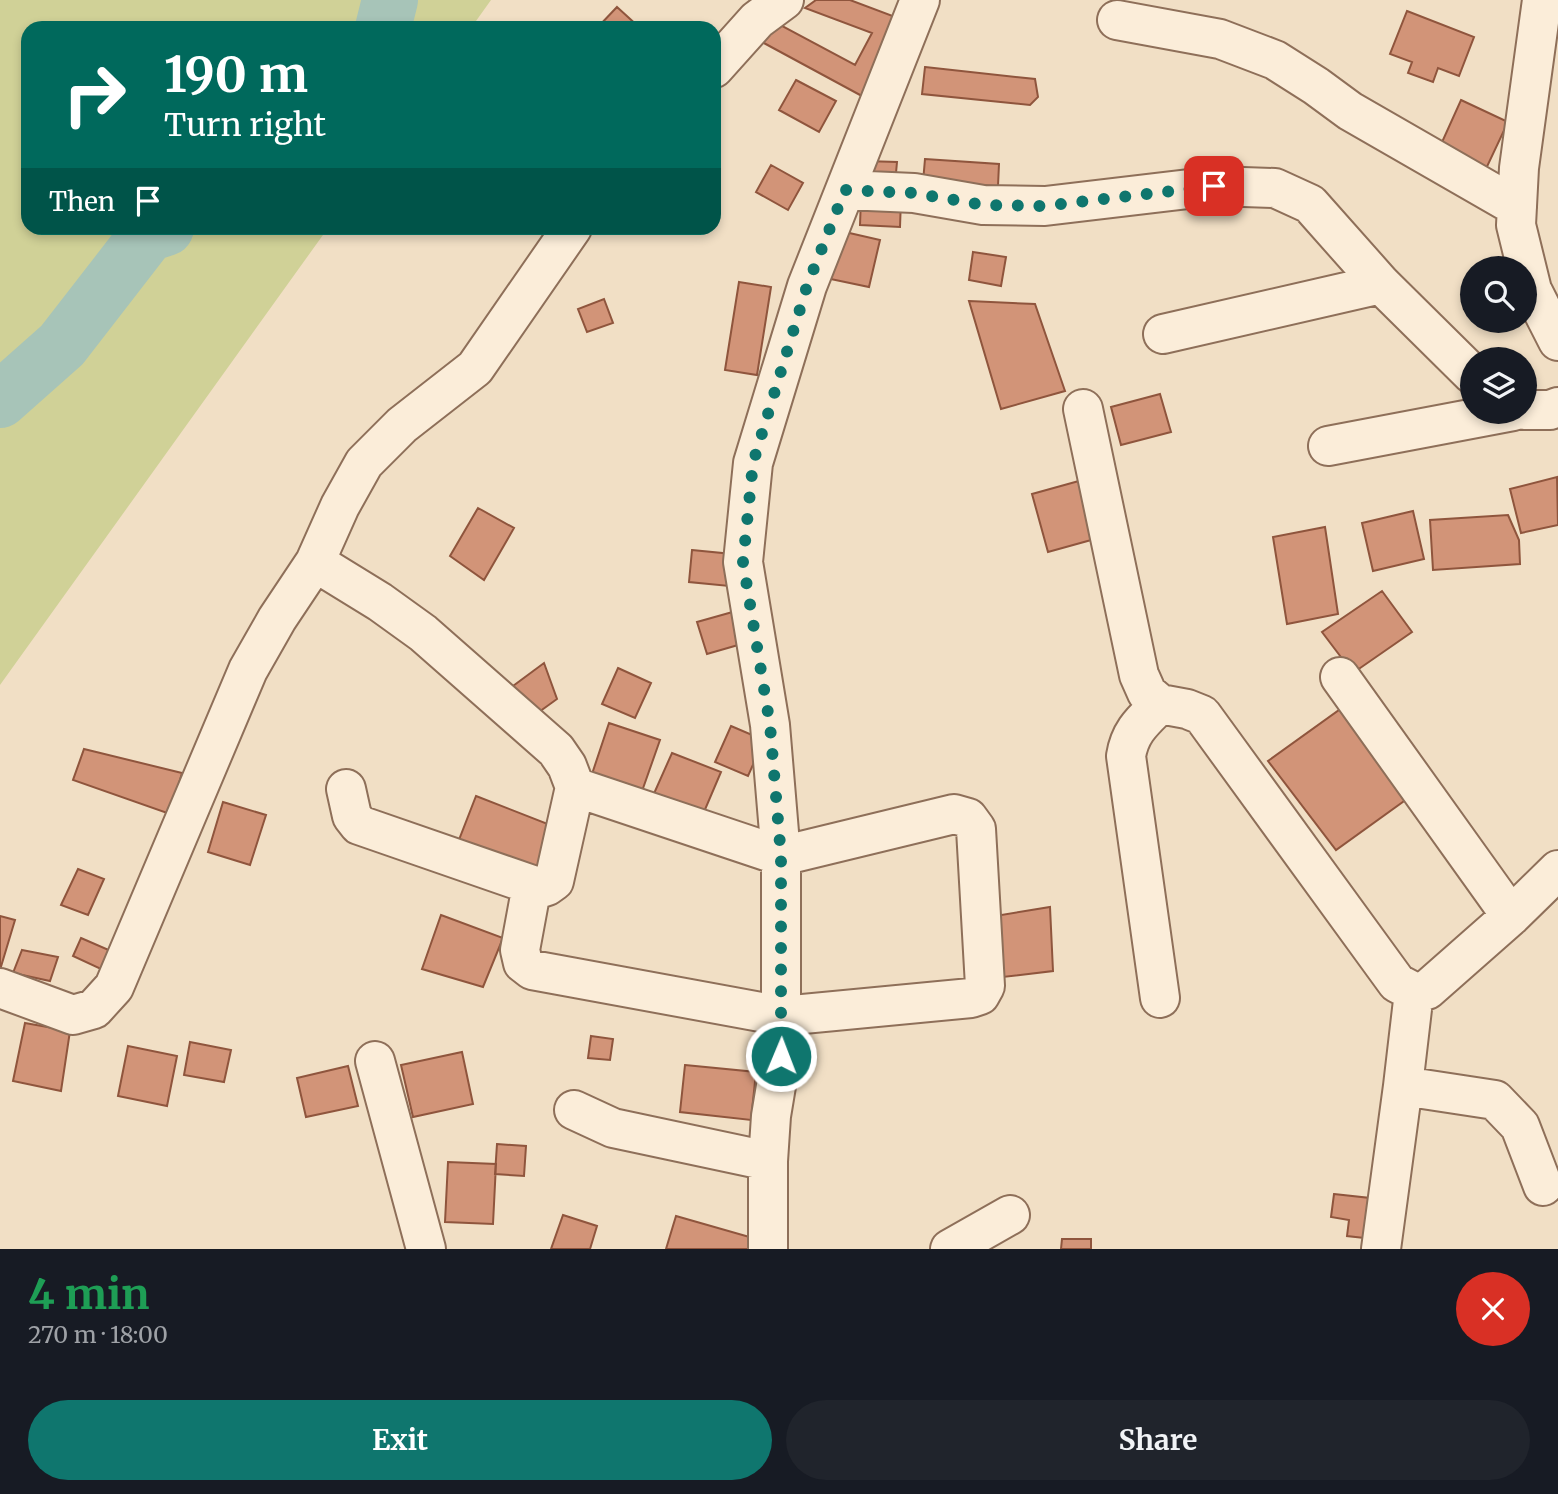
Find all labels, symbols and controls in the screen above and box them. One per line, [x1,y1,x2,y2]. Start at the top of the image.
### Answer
text: 190 m [164,44,308,105]
icon: right [49,49,140,140]
text: Turn right [164,105,326,145]
pin [1184,156,1244,216]
icon: arrive [1195,167,1233,205]
icon: arrive [129,182,167,220]
text: Then [49,185,115,218]
map controls [1460,256,1537,424]
button: search [1460,256,1537,333]
button: layers [1460,347,1537,424]
position arrow [744,1019,818,1093]
text: 4 min [28,1268,150,1320]
button: close [1456,1272,1530,1346]
text: 270 m · 18:00 [28,1320,168,1349]
button: Exit [28,1400,772,1480]
button: Share [786,1400,1530,1480]

